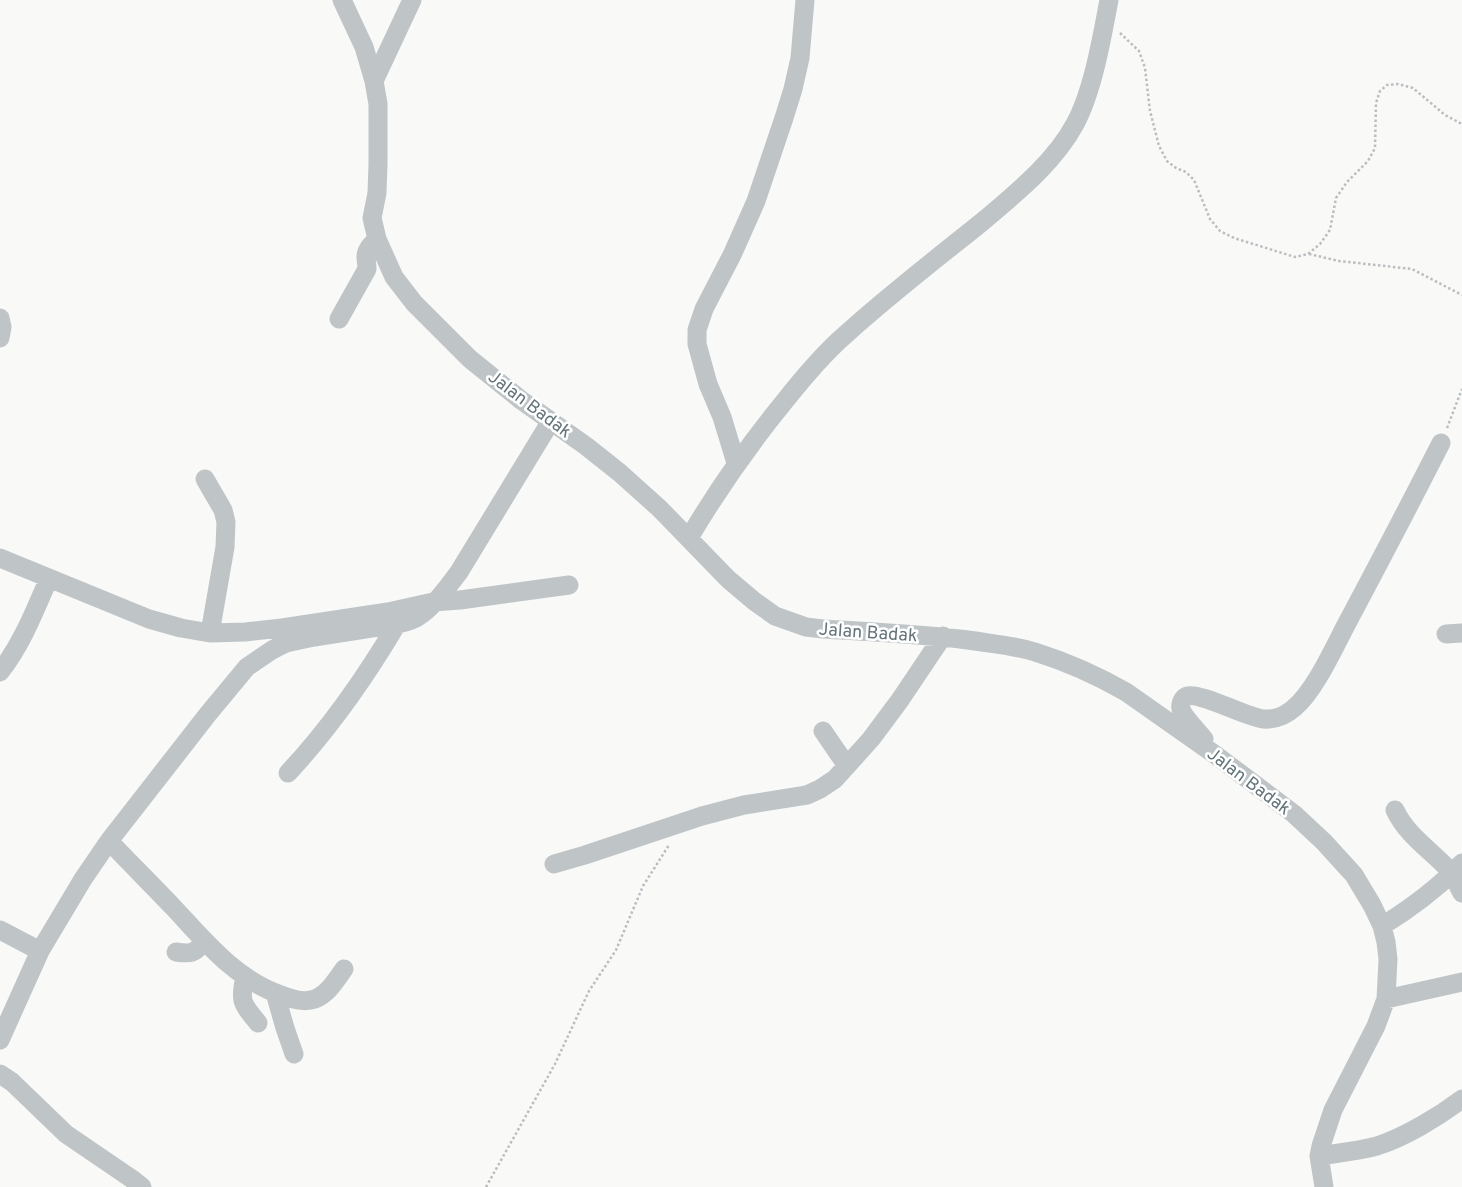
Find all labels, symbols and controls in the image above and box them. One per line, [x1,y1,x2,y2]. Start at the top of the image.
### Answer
street label: Jalan Badak [483,366,576,444]
street label: Jalan Badak [818,619,918,648]
street label: Jalan Badak [1202,743,1295,821]

